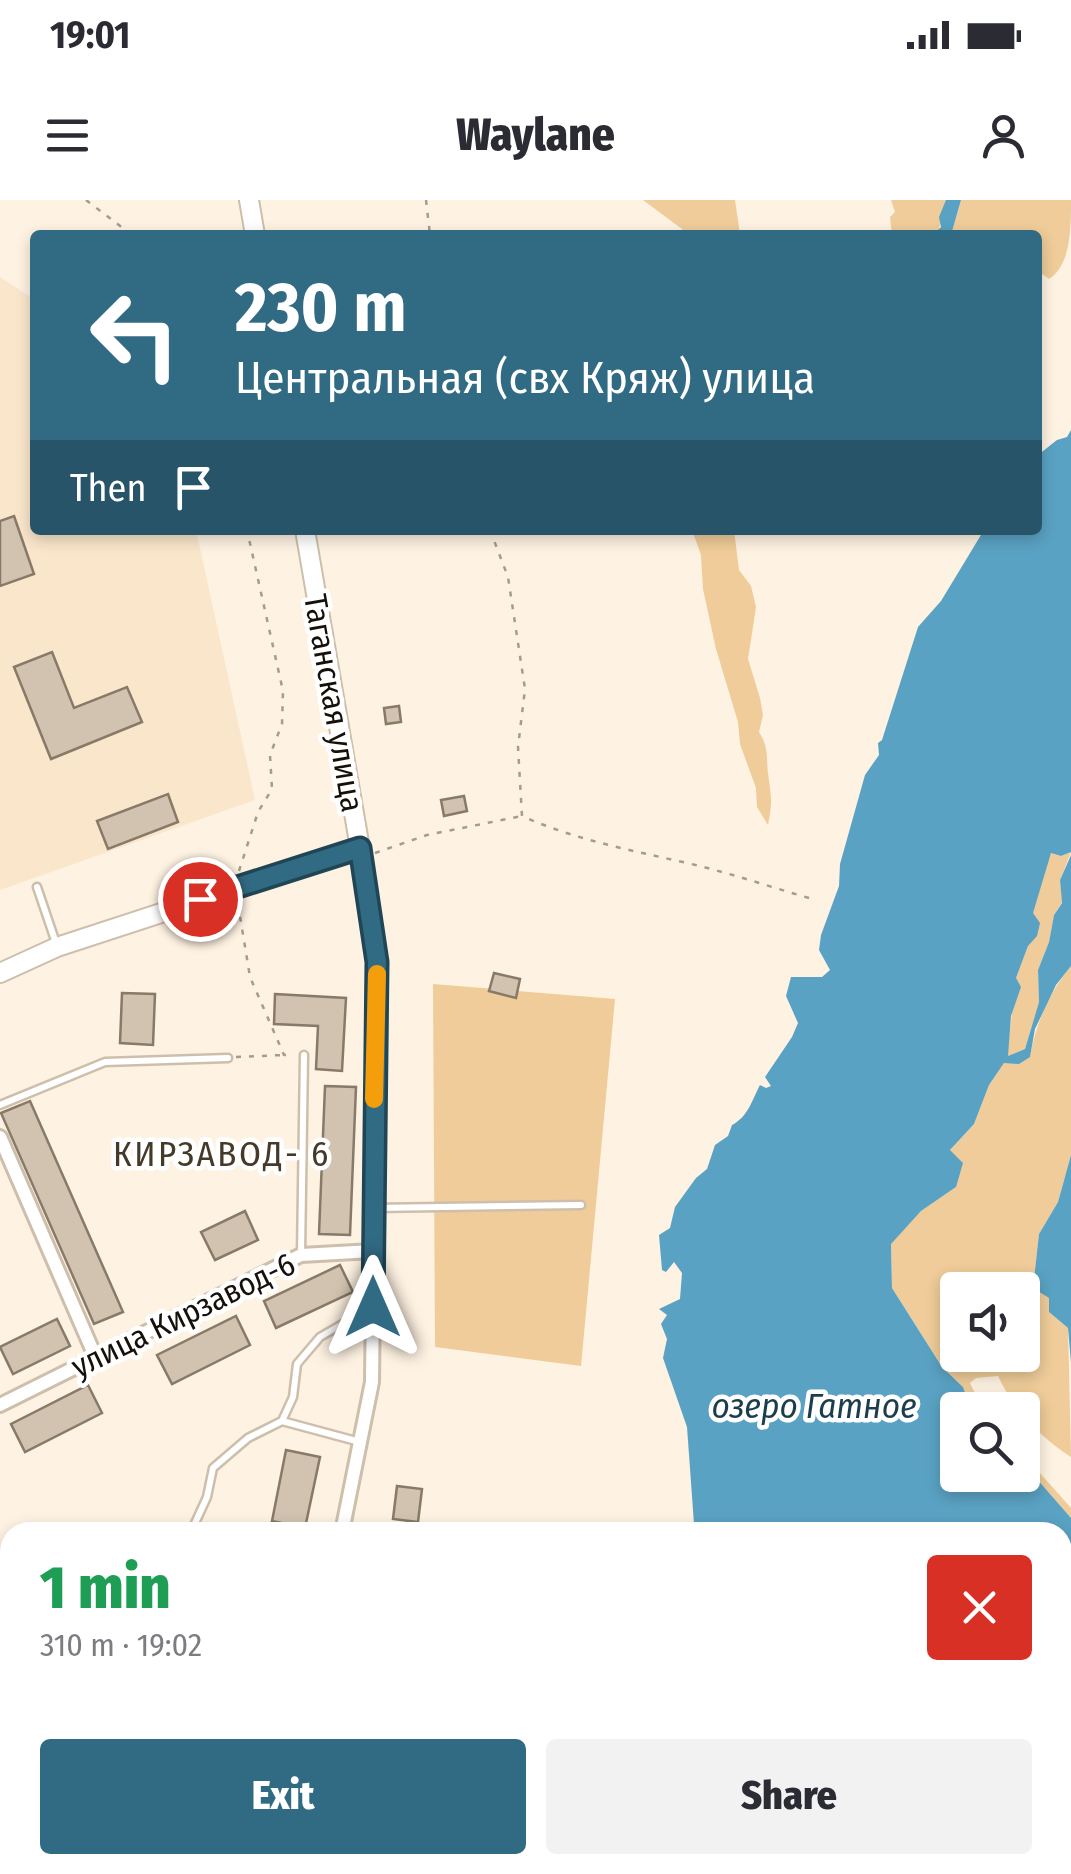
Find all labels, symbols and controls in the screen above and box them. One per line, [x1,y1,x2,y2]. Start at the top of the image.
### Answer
text: 19:01 [50,12,130,58]
icon: menu [40,108,95,163]
text: Waylane [456,108,615,162]
icon: person [976,108,1031,163]
text: 230 m [235,266,407,350]
icon: left [70,270,200,400]
text: Центральная (свх Кряж) улица [235,351,815,405]
icon: arrive [166,460,221,515]
text: Then [70,465,146,511]
street label: Таганская улица [296,591,372,815]
pin [158,857,243,942]
icon: arrive [173,872,228,927]
district label: КИРЗАВОД- 6 [113,1133,331,1175]
street label: улица Кирзавод-6 [65,1244,301,1386]
position arrow [321,1255,425,1359]
map controls [940,1272,1040,1492]
button: sound [940,1272,1040,1372]
water label: озеро Гатное [711,1385,917,1427]
button: search [940,1392,1040,1492]
text: 1 min [40,1552,171,1624]
button: close [927,1555,1032,1660]
text: 310 m · 19:02 [40,1626,202,1664]
button: Exit [40,1739,526,1854]
button: Share [546,1739,1032,1854]

